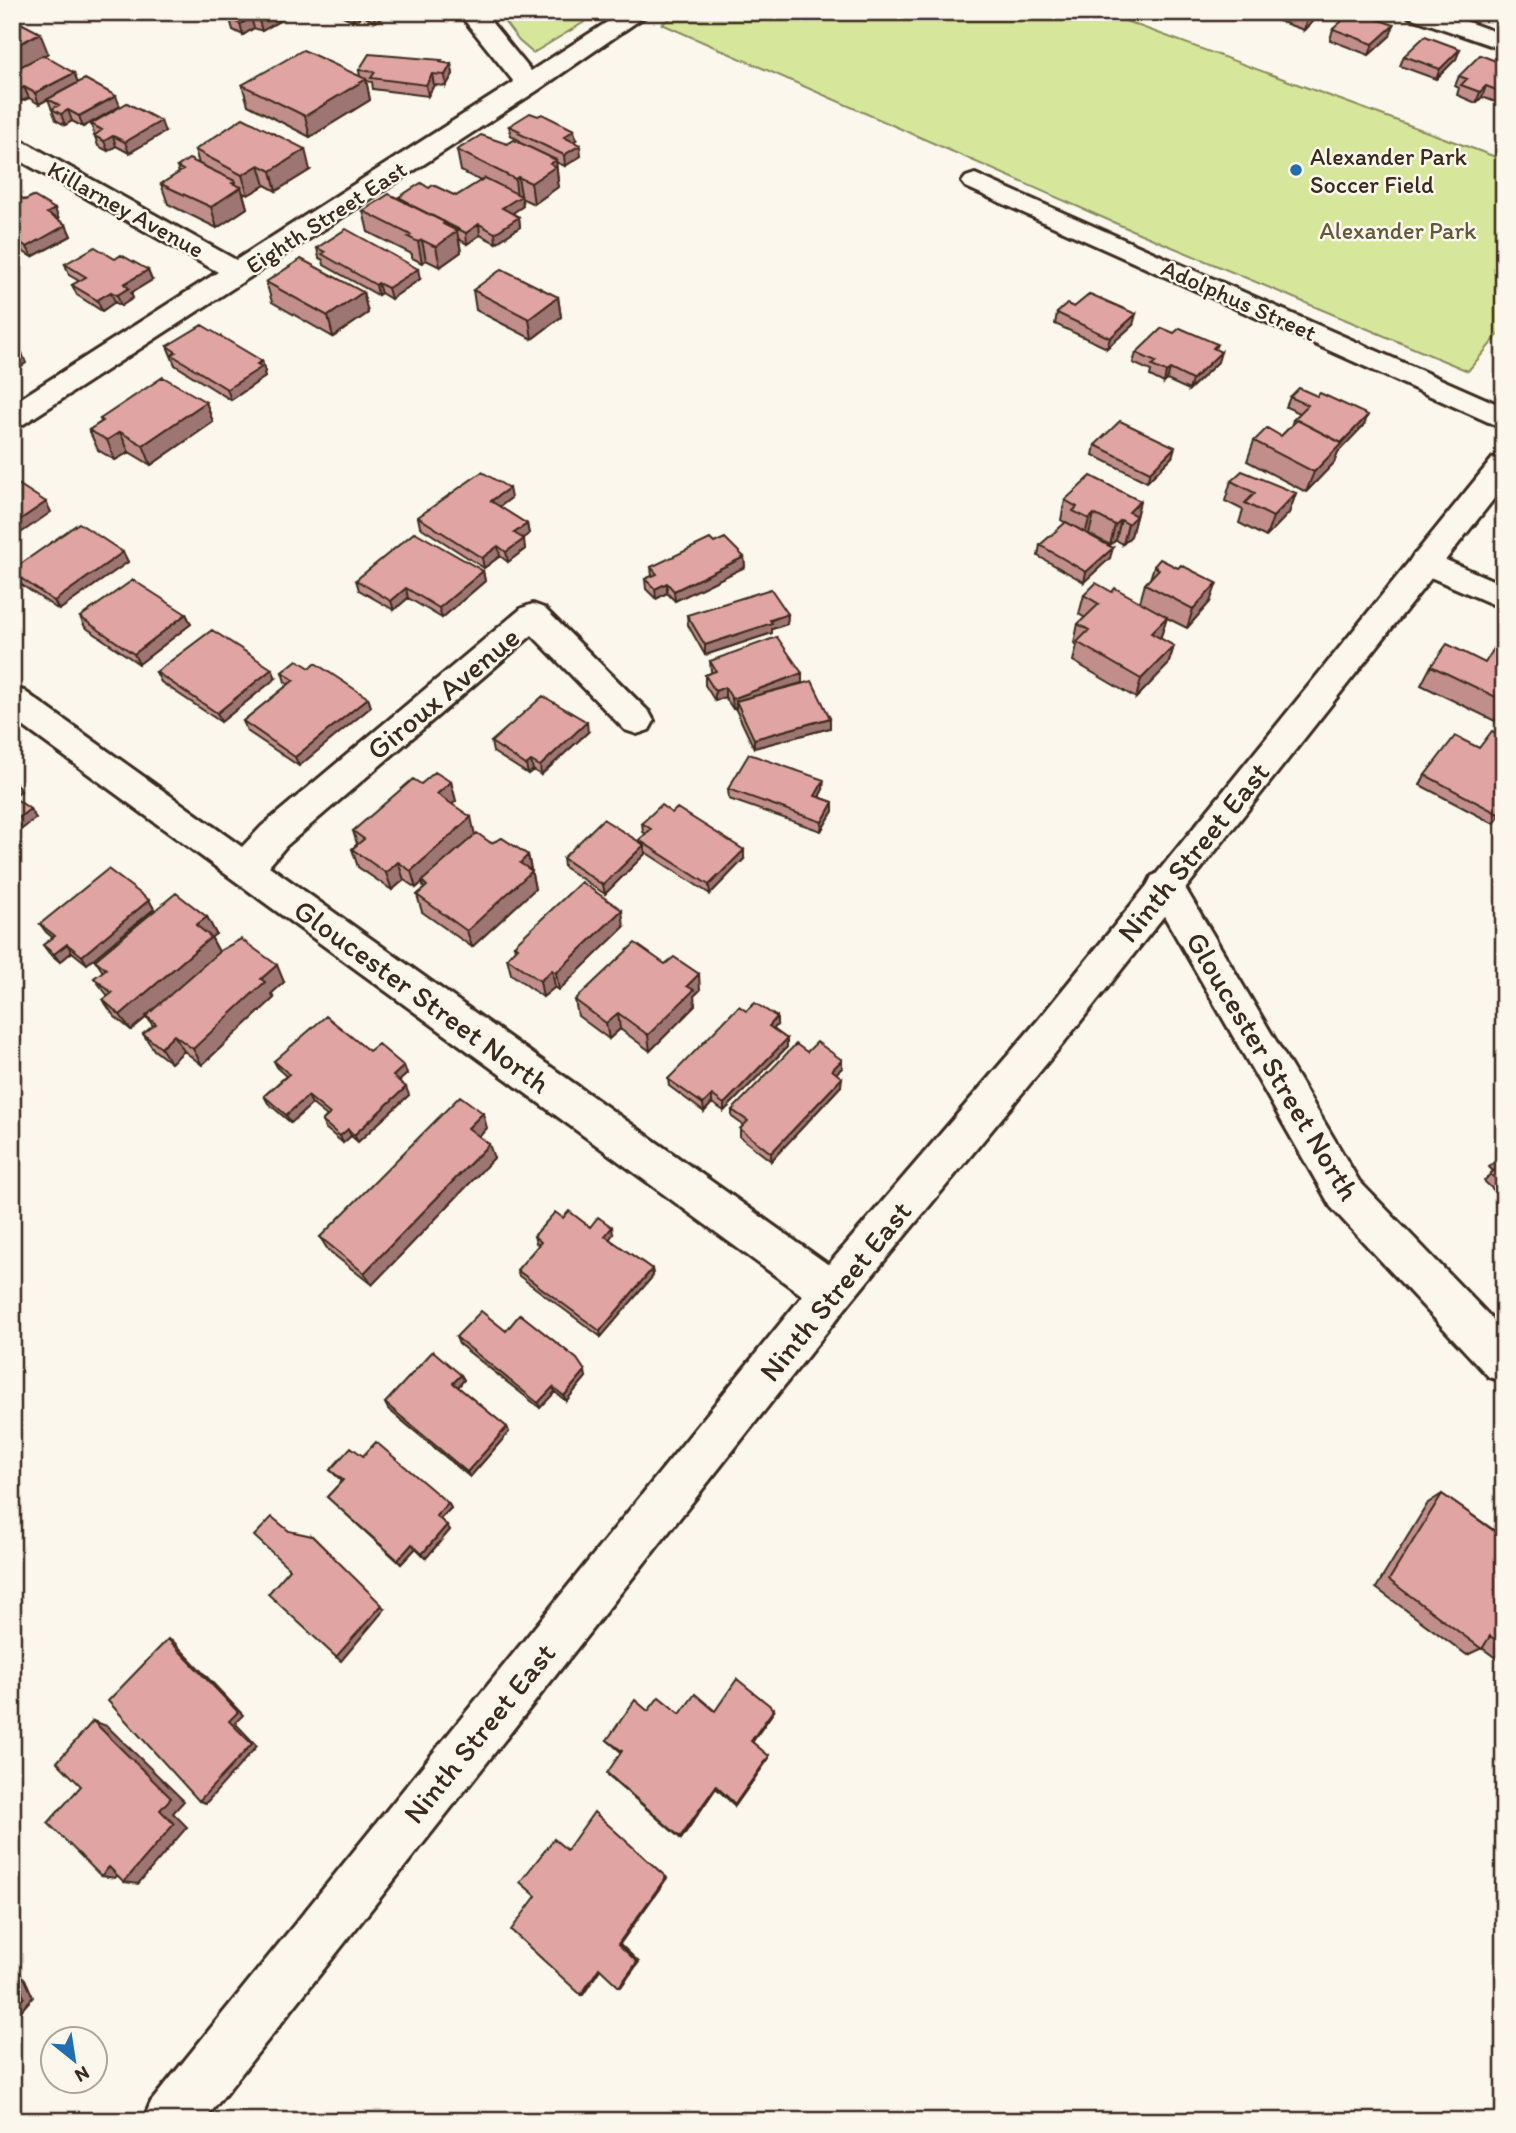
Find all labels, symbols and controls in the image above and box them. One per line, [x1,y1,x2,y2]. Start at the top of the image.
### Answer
place label: Alexander Park Soccer Field [1310,142,1468,199]
street label: Killarney Avenue [43,154,209,264]
street label: Eighth Street East [240,154,412,280]
marker: Alexander Park Soccer Field [1288,162,1304,178]
park label: Alexander Park [1320,216,1477,245]
street label: Adolphus Street [1157,253,1321,347]
street label: Giroux Avenue [359,618,527,768]
street label: Ninth Street East [1109,754,1277,950]
street label: Gloucester Street North [287,891,557,1101]
street label: Gloucester Street North [1178,925,1368,1207]
street label: Ninth Street East [751,1193,919,1389]
street label: Ninth Street East [395,1635,563,1831]
north arrow [38,2024,108,2094]
text: N [71,2061,94,2087]

